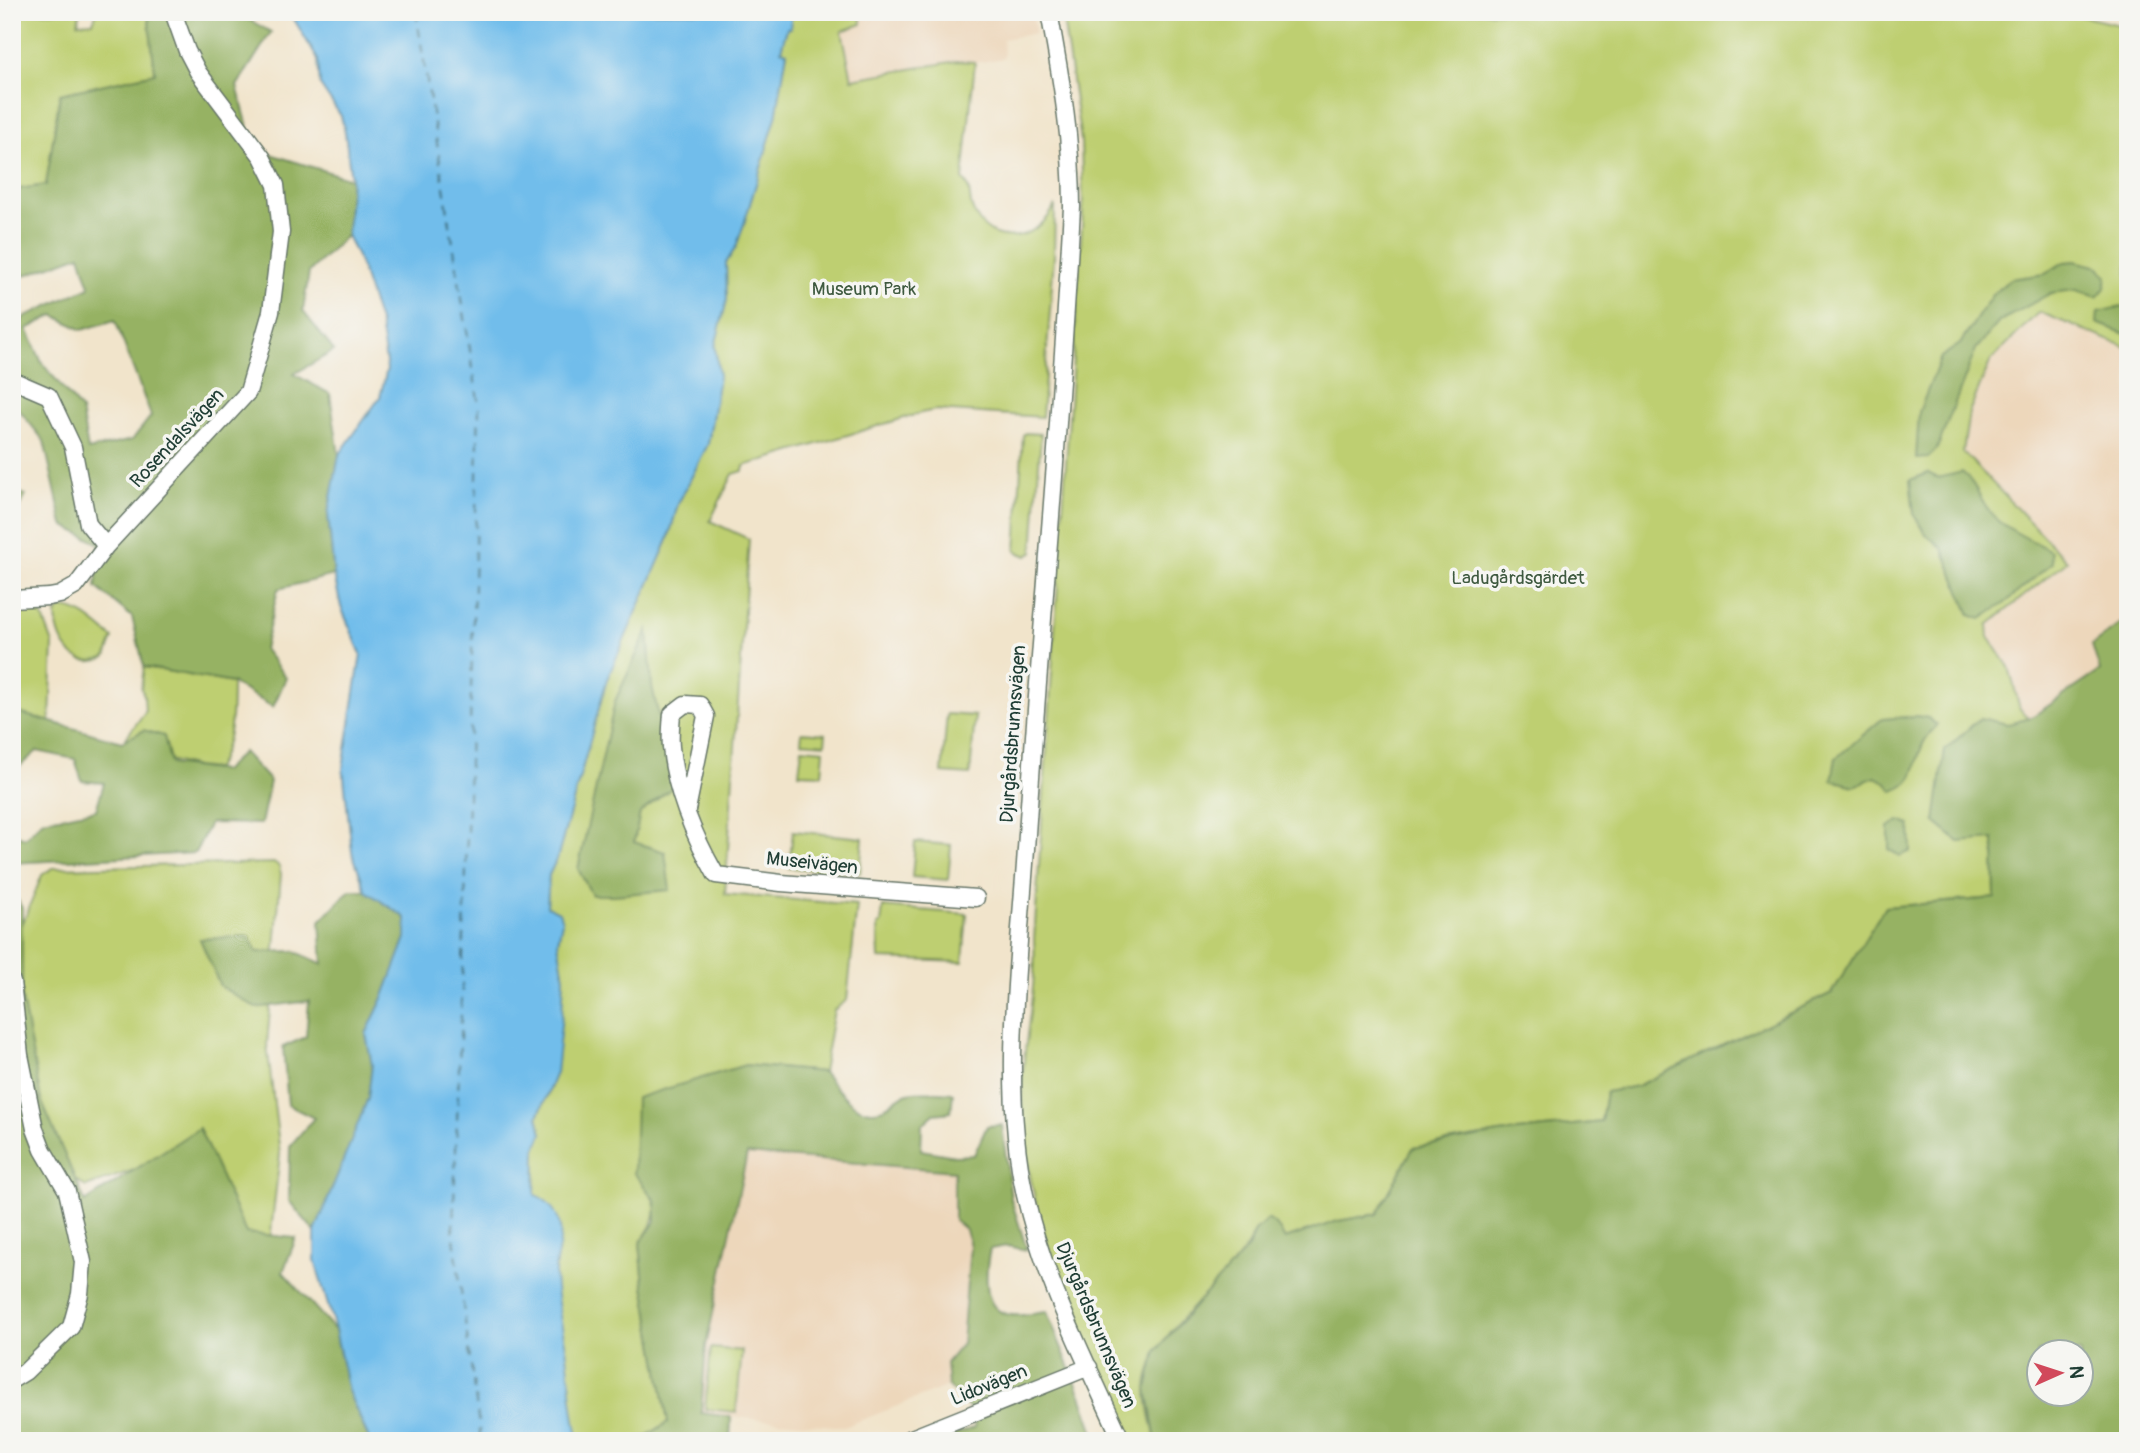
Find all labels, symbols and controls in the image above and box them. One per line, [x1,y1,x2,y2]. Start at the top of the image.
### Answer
park label: Museum Park [812,277,916,301]
street label: Rosendalsvägen [125,383,229,493]
park label: Ladugårdsgärdet [1451,566,1585,590]
street label: Djurgårdsbrunnsvägen [995,644,1031,824]
street label: Museivägen [765,846,859,880]
street label: Djurgårdsbrunnsvägen [1050,1238,1142,1412]
north arrow [2024,1338,2094,1408]
street label: Lidovägen [947,1359,1031,1411]
text: N [2064,1365,2088,1379]

